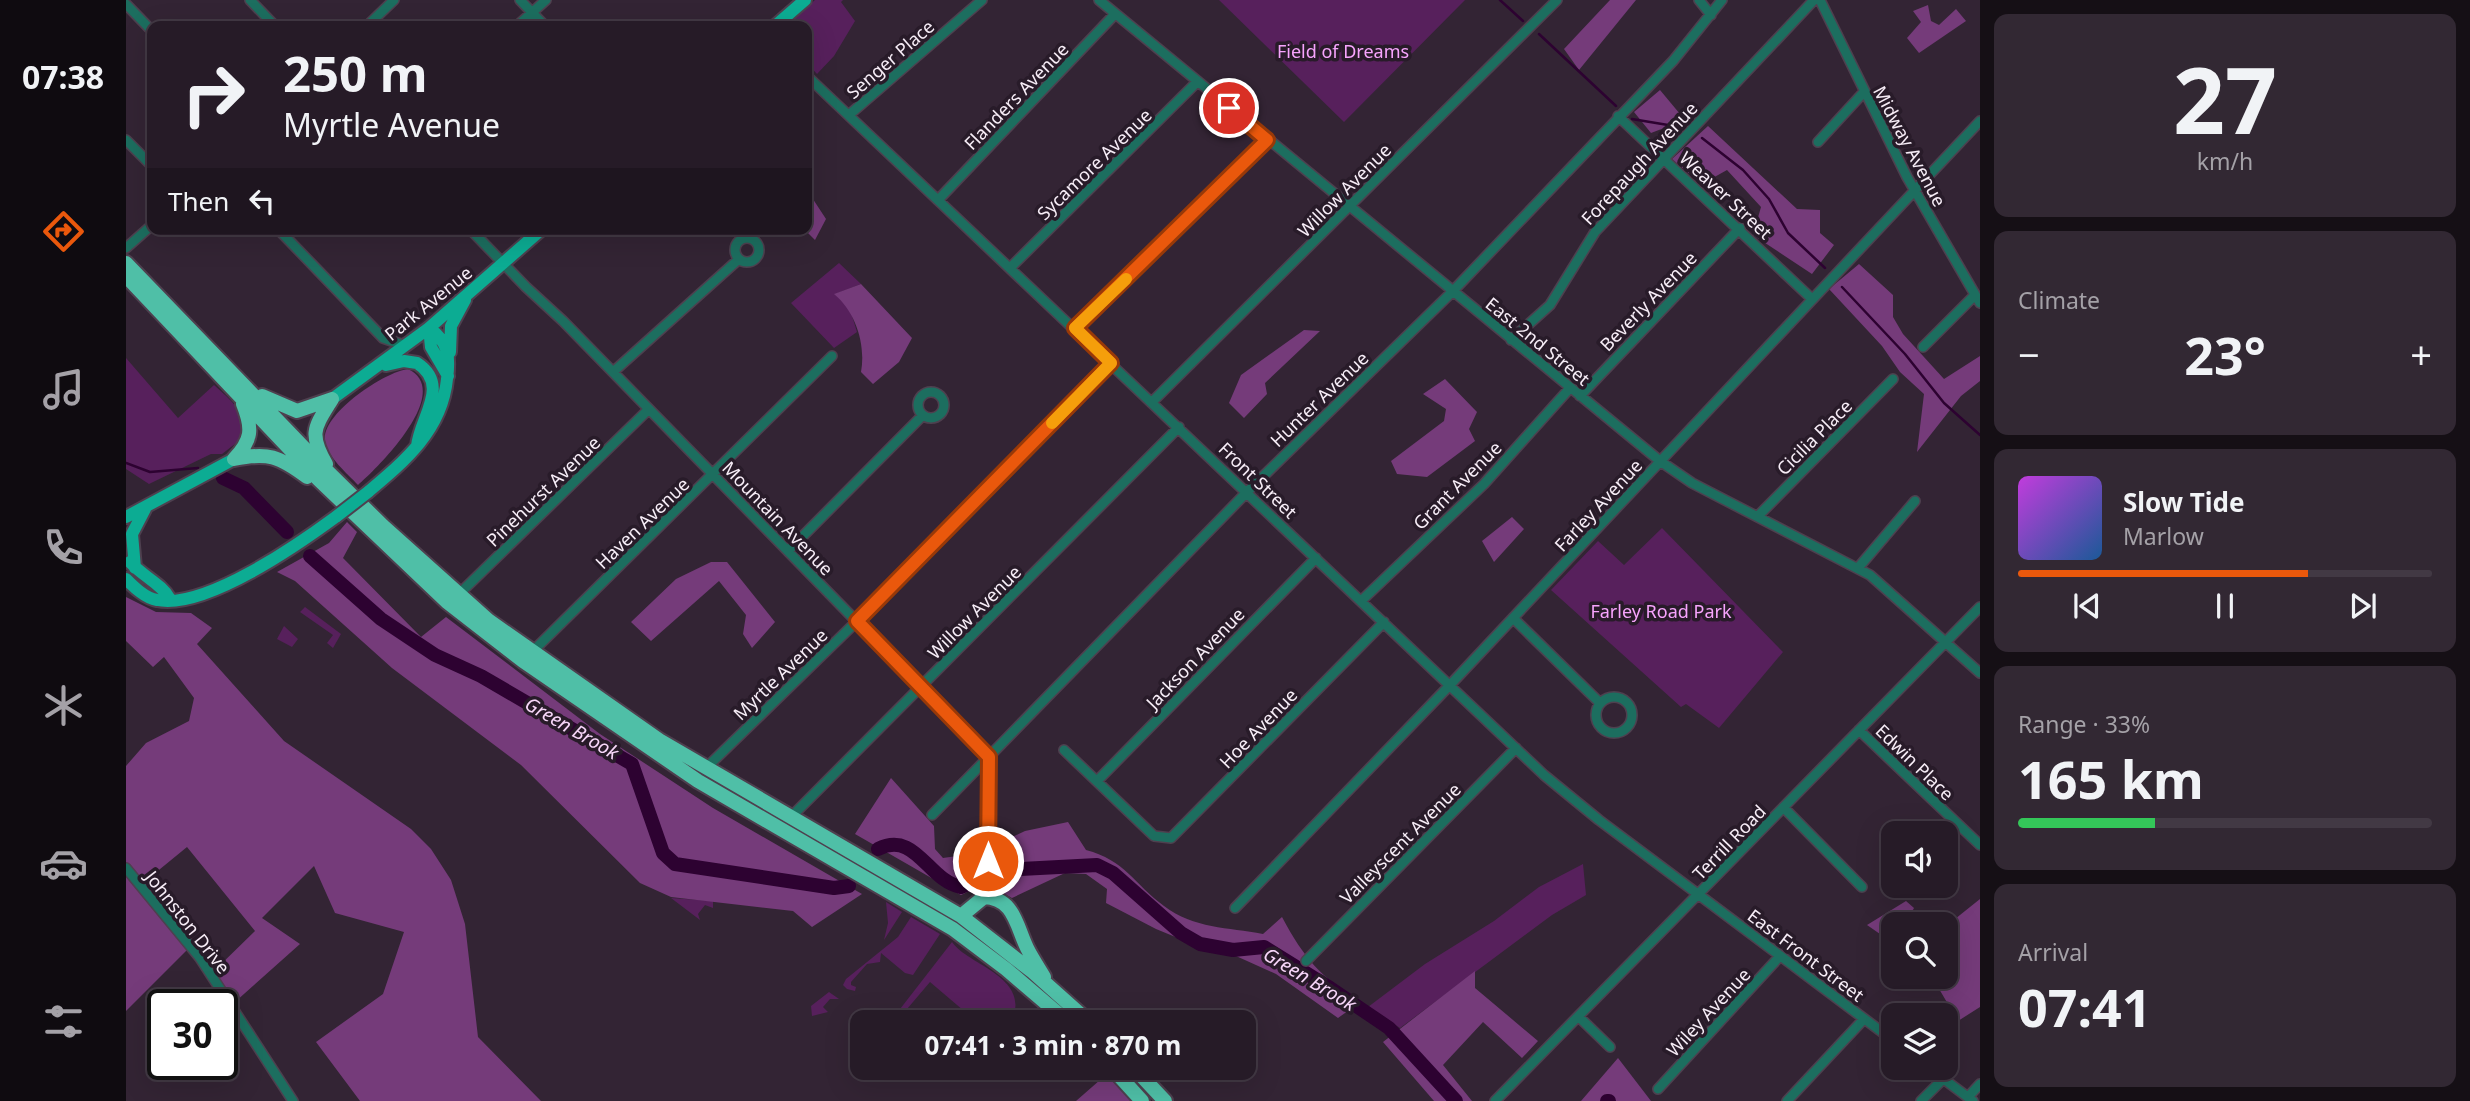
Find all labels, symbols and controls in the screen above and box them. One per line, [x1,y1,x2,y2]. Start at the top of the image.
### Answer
street label: Senger Place [841,14,939,104]
street label: Flanders Avenue [959,37,1073,155]
text: 27 [2173,37,2277,161]
park label: Field of Dreams [1277,39,1409,63]
text: 250 m [283,40,428,106]
icon: right [168,49,259,140]
text: 07:38 [22,55,104,98]
pin [1199,78,1259,138]
street label: Midway Avenue [1868,81,1952,211]
icon: arrive [1210,89,1248,127]
street label: Forepaugh Avenue [1576,96,1702,230]
text: Myrtle Avenue [283,103,500,146]
street label: Sycamore Avenue [1031,103,1157,225]
street label: Willow Avenue [1292,138,1396,242]
text: km/h [2197,145,2253,177]
street label: Weaver Street [1675,146,1778,244]
icon: left [243,182,281,220]
text: Then [168,183,229,219]
icon: directions [39,207,88,256]
street label: Beverly Avenue [1594,246,1702,356]
street label: Park Avenue [379,260,477,346]
text: Climate [2018,284,2100,316]
street label: East 2nd Street [1481,292,1595,391]
text: 23° [2184,319,2266,390]
text: − [2018,328,2040,380]
text: + [2410,328,2432,380]
street label: Hunter Avenue [1265,346,1373,452]
icon: music [39,365,88,414]
street label: Cicilia Place [1771,394,1857,480]
street label: Pinehurst Avenue [481,430,605,552]
street label: Grant Avenue [1408,436,1506,534]
street label: Front Street [1214,437,1303,524]
street label: Farley Avenue [1549,454,1647,556]
street label: Mountain Avenue [717,456,839,580]
street label: Haven Avenue [590,472,694,574]
text: Slow Tide [2123,484,2245,520]
text: Marlow [2123,520,2204,552]
icon: phone [39,523,88,572]
street label: Willow Avenue [922,560,1026,664]
icon: previous [2068,587,2106,625]
icon: pause [2206,587,2244,625]
icon: next [2344,587,2382,625]
park label: Farley Road Park [1590,599,1732,623]
street label: Jackson Avenue [1139,602,1249,715]
street label: Myrtle Avenue [728,623,832,725]
icon: climate [39,681,88,730]
street label: Hoe Avenue [1214,683,1302,773]
water label: Green Brook [520,691,624,766]
text: Range · 33% [2018,708,2150,740]
street label: Edwin Place [1871,719,1959,805]
text: 165 km [2018,743,2204,814]
street label: Valleyscent Avenue [1334,777,1466,909]
street label: Terrill Road [1687,799,1771,885]
map controls [1881,821,1958,1080]
button: sound [1881,821,1958,898]
position arrow [951,824,1025,898]
icon: car [39,839,88,888]
street label: Johnston Drive [139,864,236,978]
street label: East Front Street [1743,903,1869,1007]
button: search [1881,912,1958,989]
text: Arrival [2018,936,2088,968]
water label: Green Brook [1259,941,1362,1017]
street label: Wiley Avenue [1661,963,1755,1061]
text: 07:41 [2018,971,2152,1042]
speed limit sign: 30 [147,989,238,1080]
icon: filters [39,997,88,1046]
button: layers [1881,1003,1958,1080]
text: 07:41 · 3 min · 870 m [925,1027,1181,1063]

